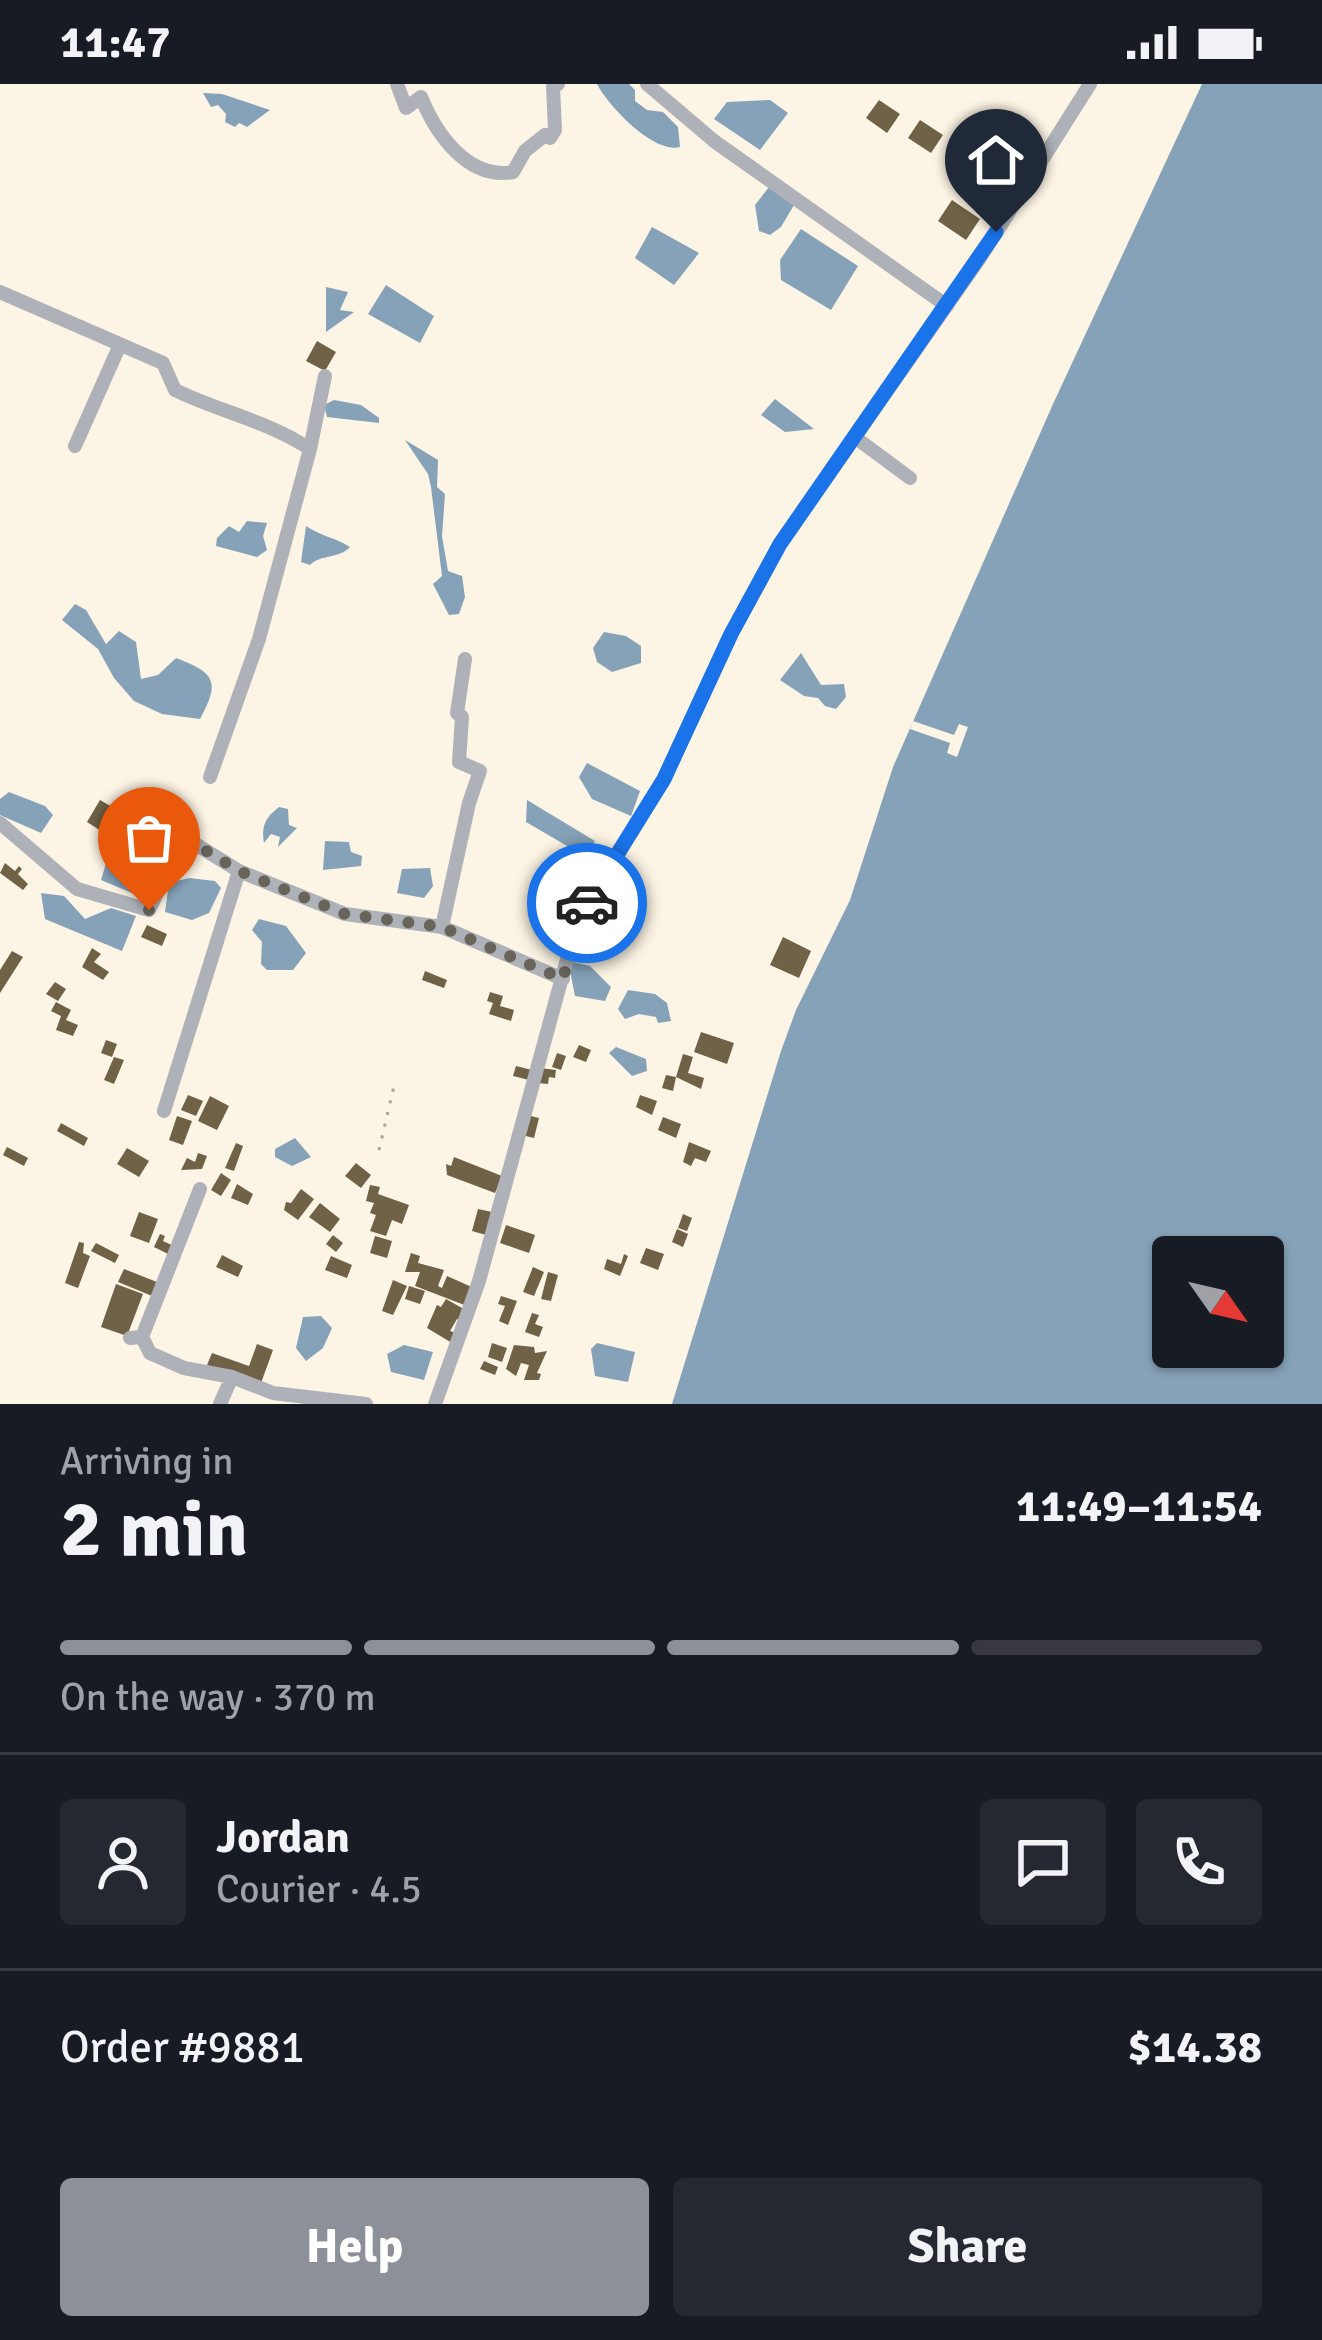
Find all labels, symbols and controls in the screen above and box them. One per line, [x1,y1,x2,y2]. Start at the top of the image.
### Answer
text: 11:47 [60,15,170,70]
pin [945,109,1047,232]
icon: home [963,127,1029,193]
pin [98,787,200,910]
icon: bag [116,805,182,871]
courier [527,843,647,963]
icon: car [554,870,620,936]
north arrow [1152,1236,1284,1368]
map controls [1152,1236,1284,1368]
text: Arriving in [60,1437,234,1485]
text: 11:49–11:54 [1016,1479,1262,1534]
text: 2 min [60,1482,248,1578]
text: On the way · 370 m [60,1673,376,1721]
button: person [60,1799,186,1925]
button: chat [980,1799,1106,1925]
button: phone [1136,1799,1262,1925]
text: Jordan [216,1810,350,1865]
text: Courier · 4.5 [216,1865,422,1913]
text: Order #9881 [60,2020,305,2075]
text: $14.38 [1128,2020,1262,2075]
button: Help [60,2178,649,2316]
button: Share [673,2178,1262,2316]

